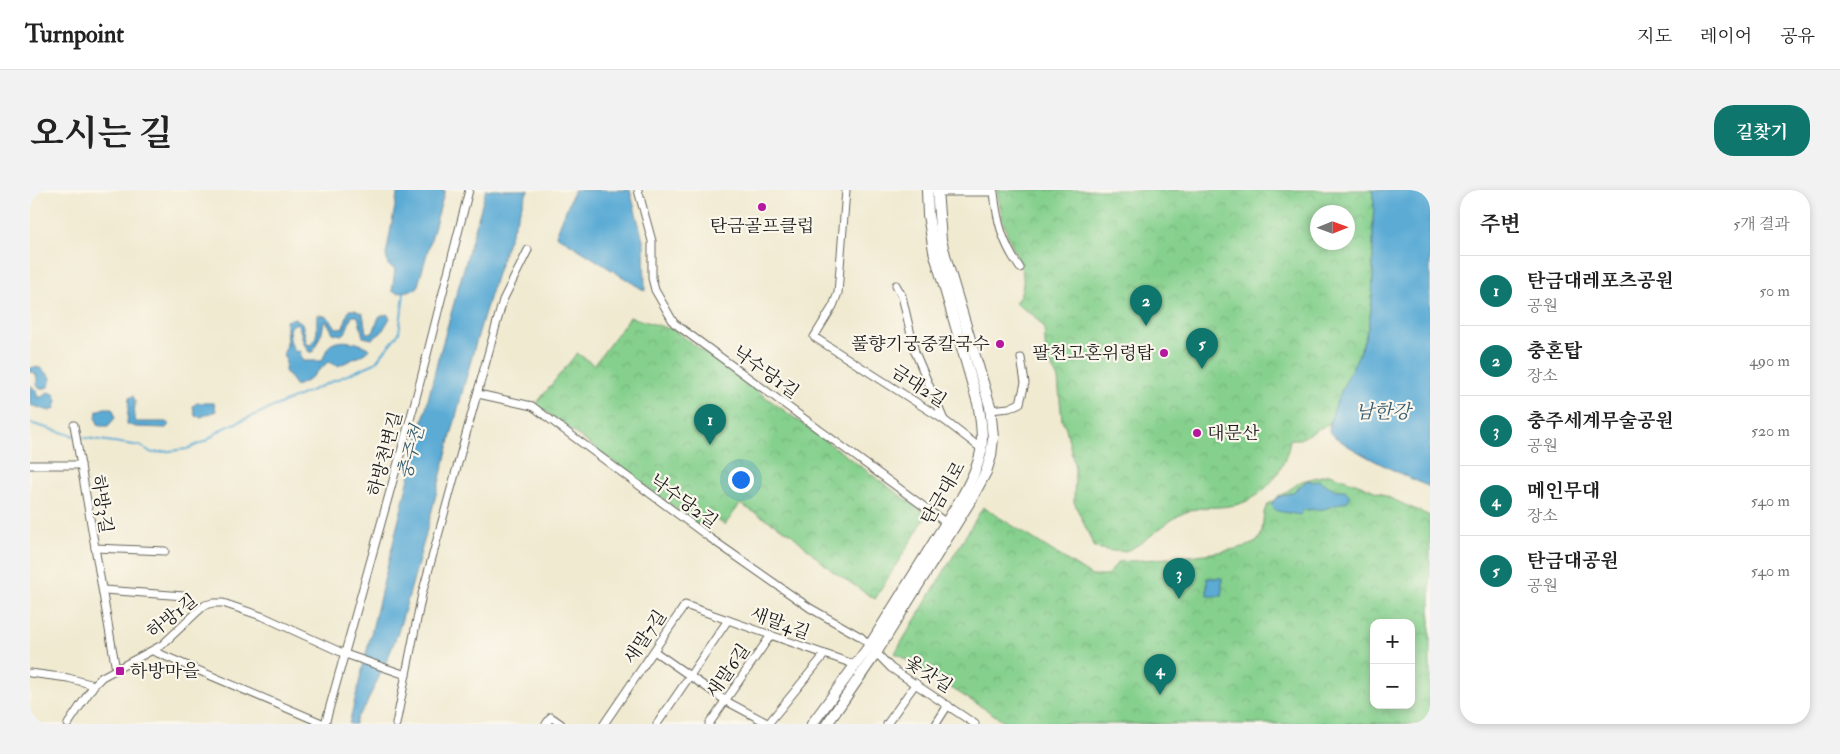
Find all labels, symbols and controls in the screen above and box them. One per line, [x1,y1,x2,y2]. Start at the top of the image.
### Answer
text: Turnpoint [25,19,124,50]
text: 지도 [1637,25,1672,48]
text: 레이어 [1700,25,1752,48]
text: 공유 [1780,25,1815,48]
button: 길찾기 [1714,105,1810,156]
text: 오시는 길 [30,112,173,156]
marker: 탄금골프클럽 [756,201,768,213]
north arrow [1310,205,1355,250]
text: 주변 [1480,211,1521,238]
text: 5개 결과 [1733,214,1790,234]
place label: 탄금골프클럽 [710,215,814,238]
text: 탄금대레포츠공원 [1527,269,1674,293]
text: 1 [1493,281,1499,301]
text: 50 m [1759,281,1790,301]
pin: 2 [1130,285,1162,326]
text: 공원 [1527,296,1558,316]
pin: 5 [1186,328,1218,369]
place label: 풀향기궁중칼국수 [851,333,990,356]
marker: 풀향기궁중칼국수 [994,338,1006,350]
text: 충혼탑 [1527,339,1582,363]
street label: 낙수당1길 [728,341,803,404]
place label: 팔천고혼위령탑 [1032,342,1155,365]
marker: 팔천고혼위령탑 [1158,347,1170,359]
text: 2 [1492,351,1500,371]
text: 490 m [1749,351,1790,371]
street label: 금대2길 [887,360,951,413]
text: 장소 [1527,366,1558,386]
water label: 남한강 [1355,400,1413,424]
pin: 1 [694,404,726,445]
street label: 하방천변길 [363,409,408,499]
text: 충주세계무술공원 [1527,409,1674,433]
water label: 충주천 [392,421,430,482]
text: 3 [1493,421,1499,441]
text: 520 m [1751,421,1790,441]
place label: 대문산 [1207,422,1260,445]
marker: 대문산 [1191,427,1203,439]
text: 공원 [1527,436,1558,456]
street label: 탄금대로 [916,457,971,529]
your location [728,467,754,493]
street label: 낙수당2길 [645,469,722,534]
street label: 하방3길 [86,473,117,535]
text: 메인무대 [1527,479,1600,503]
text: 4 [1492,491,1500,511]
text: 540 m [1751,491,1790,511]
text: 장소 [1527,506,1558,526]
text: 탄금대공원 [1527,549,1619,573]
pin: 3 [1163,558,1195,599]
text: 5 [1492,561,1500,581]
text: 540 m [1751,561,1790,581]
text: 공원 [1527,576,1558,596]
street label: 하방1길 [142,589,202,644]
street label: 새말4길 [747,602,813,645]
street label: 새말7길 [619,606,672,669]
map controls [1370,619,1415,709]
button: + [1370,619,1415,664]
street label: 새말6길 [701,640,755,703]
street label: 옻갓길 [901,651,957,698]
pin: 4 [1144,654,1176,695]
place label: 하방마을 [130,660,200,683]
button: − [1370,664,1415,709]
marker: 하방마을 [114,665,126,677]

